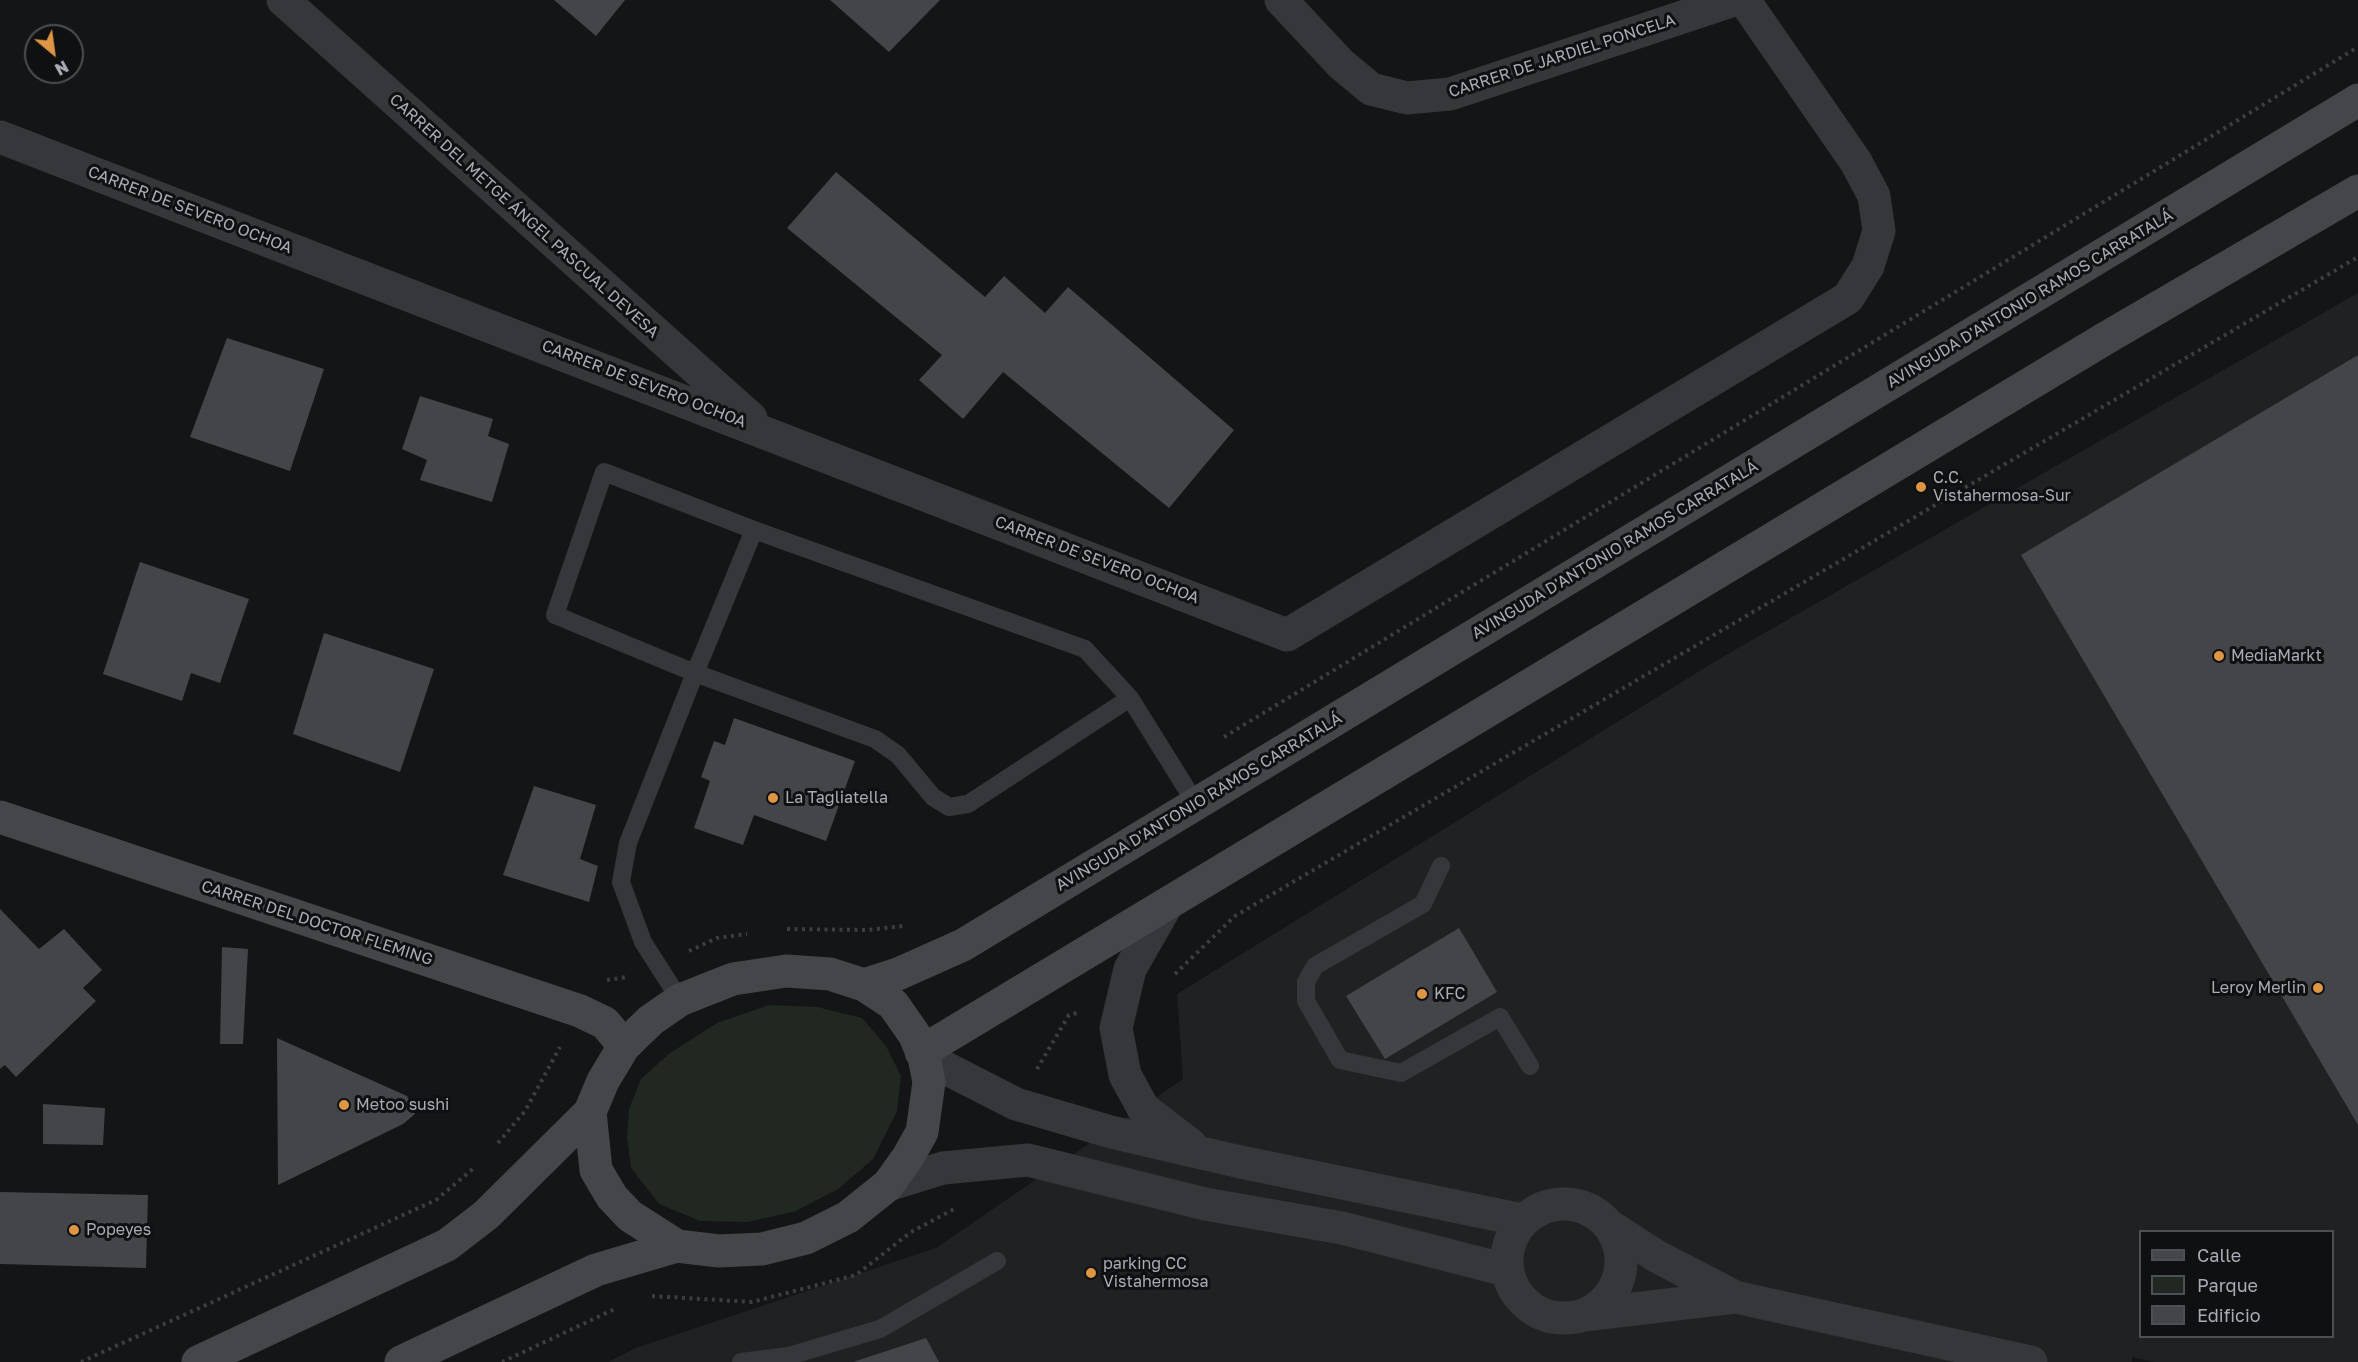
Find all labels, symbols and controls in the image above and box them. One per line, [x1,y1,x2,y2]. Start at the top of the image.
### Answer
street label: CARRER DE JARDIEL PONCELA [1446,10,1678,102]
north arrow [24,24,84,84]
text: N [52,56,72,80]
street label: CARRER DEL METGE ÁNGEL PASCUAL DEVESA [386,90,662,342]
street label: CARRER DE SEVERO OCHOA [85,162,295,258]
street label: AVINGUDA D'ANTONIO RAMOS CARRATALÁ [1884,206,2176,392]
street label: CARRER DE SEVERO OCHOA [539,336,749,432]
street label: AVINGUDA D'ANTONIO RAMOS CARRATALÁ [1469,457,1761,643]
place label: C.C. Vistahermosa-Sur [1933,468,2071,506]
marker: C.C. Vistahermosa-Sur [1914,480,1928,494]
street label: CARRER DE SEVERO OCHOA [992,512,1202,608]
place label: MediaMarkt [2231,646,2322,666]
marker: MediaMarkt [2212,649,2226,663]
street label: AVINGUDA D'ANTONIO RAMOS CARRATALÁ [1053,709,1345,895]
place label: La Tagliatella [785,788,888,808]
marker: La Tagliatella [766,791,780,805]
street label: CARRER DEL DOCTOR FLEMING [199,876,435,970]
place label: Leroy Merlin [2211,978,2306,998]
marker: Leroy Merlin [2311,981,2325,995]
place label: KFC [1434,984,1465,1004]
marker: KFC [1415,987,1429,1001]
place label: Metoo sushi [356,1095,449,1115]
marker: Metoo sushi [337,1098,351,1112]
place label: Popeyes [86,1220,151,1240]
marker: Popeyes [67,1223,81,1237]
legend [2139,1230,2334,1338]
text: Calle [2197,1244,2241,1266]
place label: parking CC Vistahermosa [1103,1254,1209,1292]
marker: parking CC Vistahermosa [1084,1266,1098,1280]
text: Parque [2197,1274,2258,1296]
text: Edificio [2197,1304,2261,1326]

